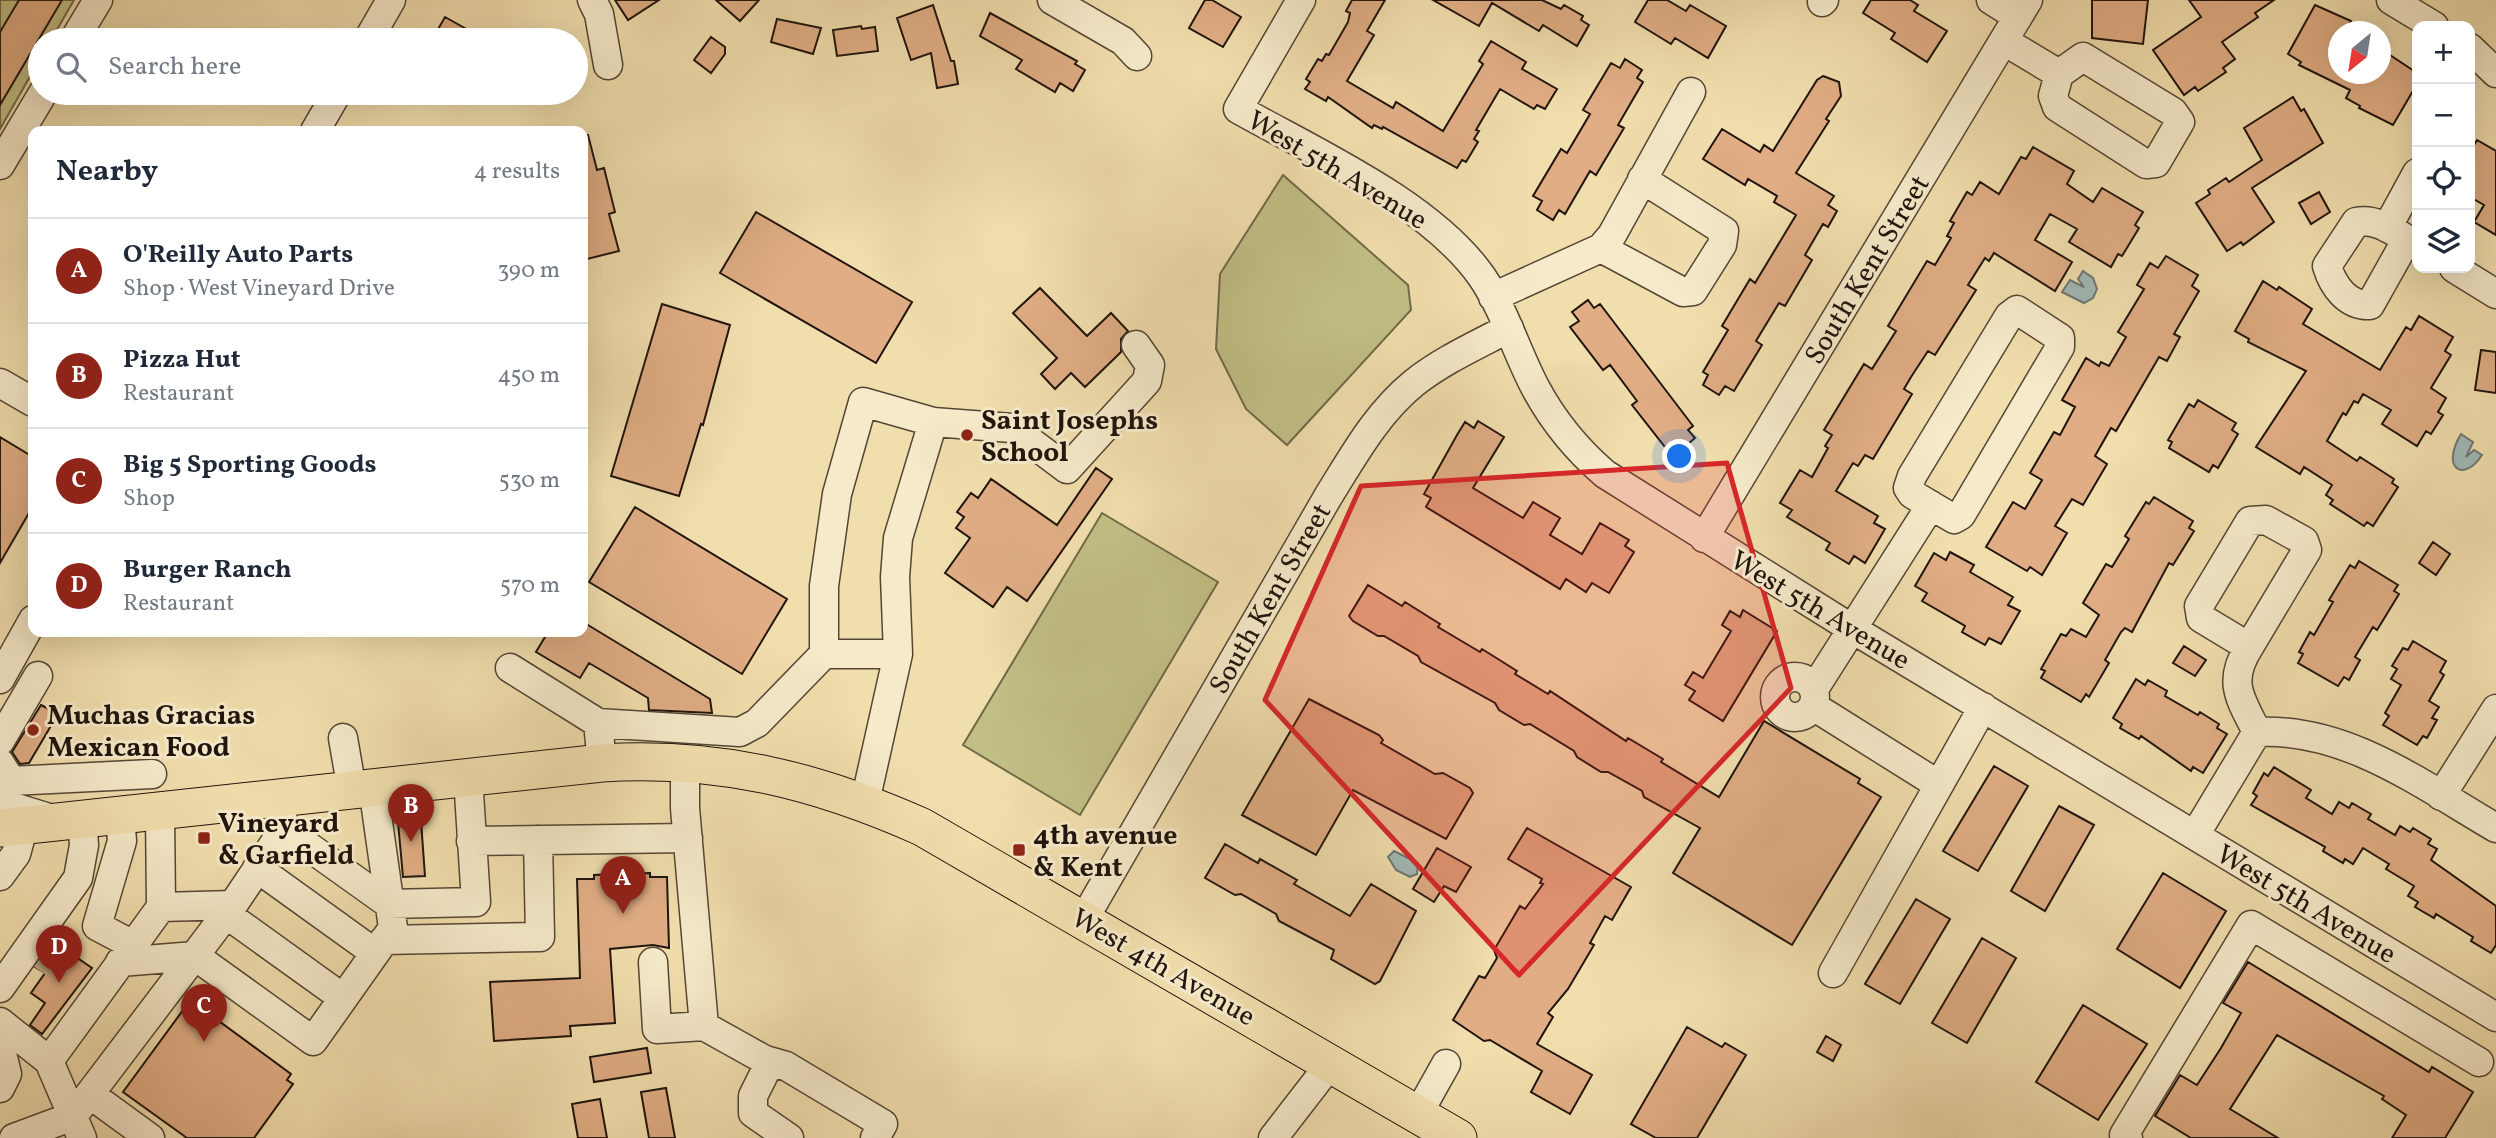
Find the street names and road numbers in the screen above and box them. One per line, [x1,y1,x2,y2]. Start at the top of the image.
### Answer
street label: West 5th Avenue [1239,102,1434,240]
street label: South Kent Street [1796,168,1940,372]
street label: South Kent Street [1201,496,1342,702]
street label: West 5th Avenue [1722,542,1917,680]
street label: West 5th Avenue [2208,836,2403,974]
street label: West 4th Avenue [1063,900,1262,1037]

